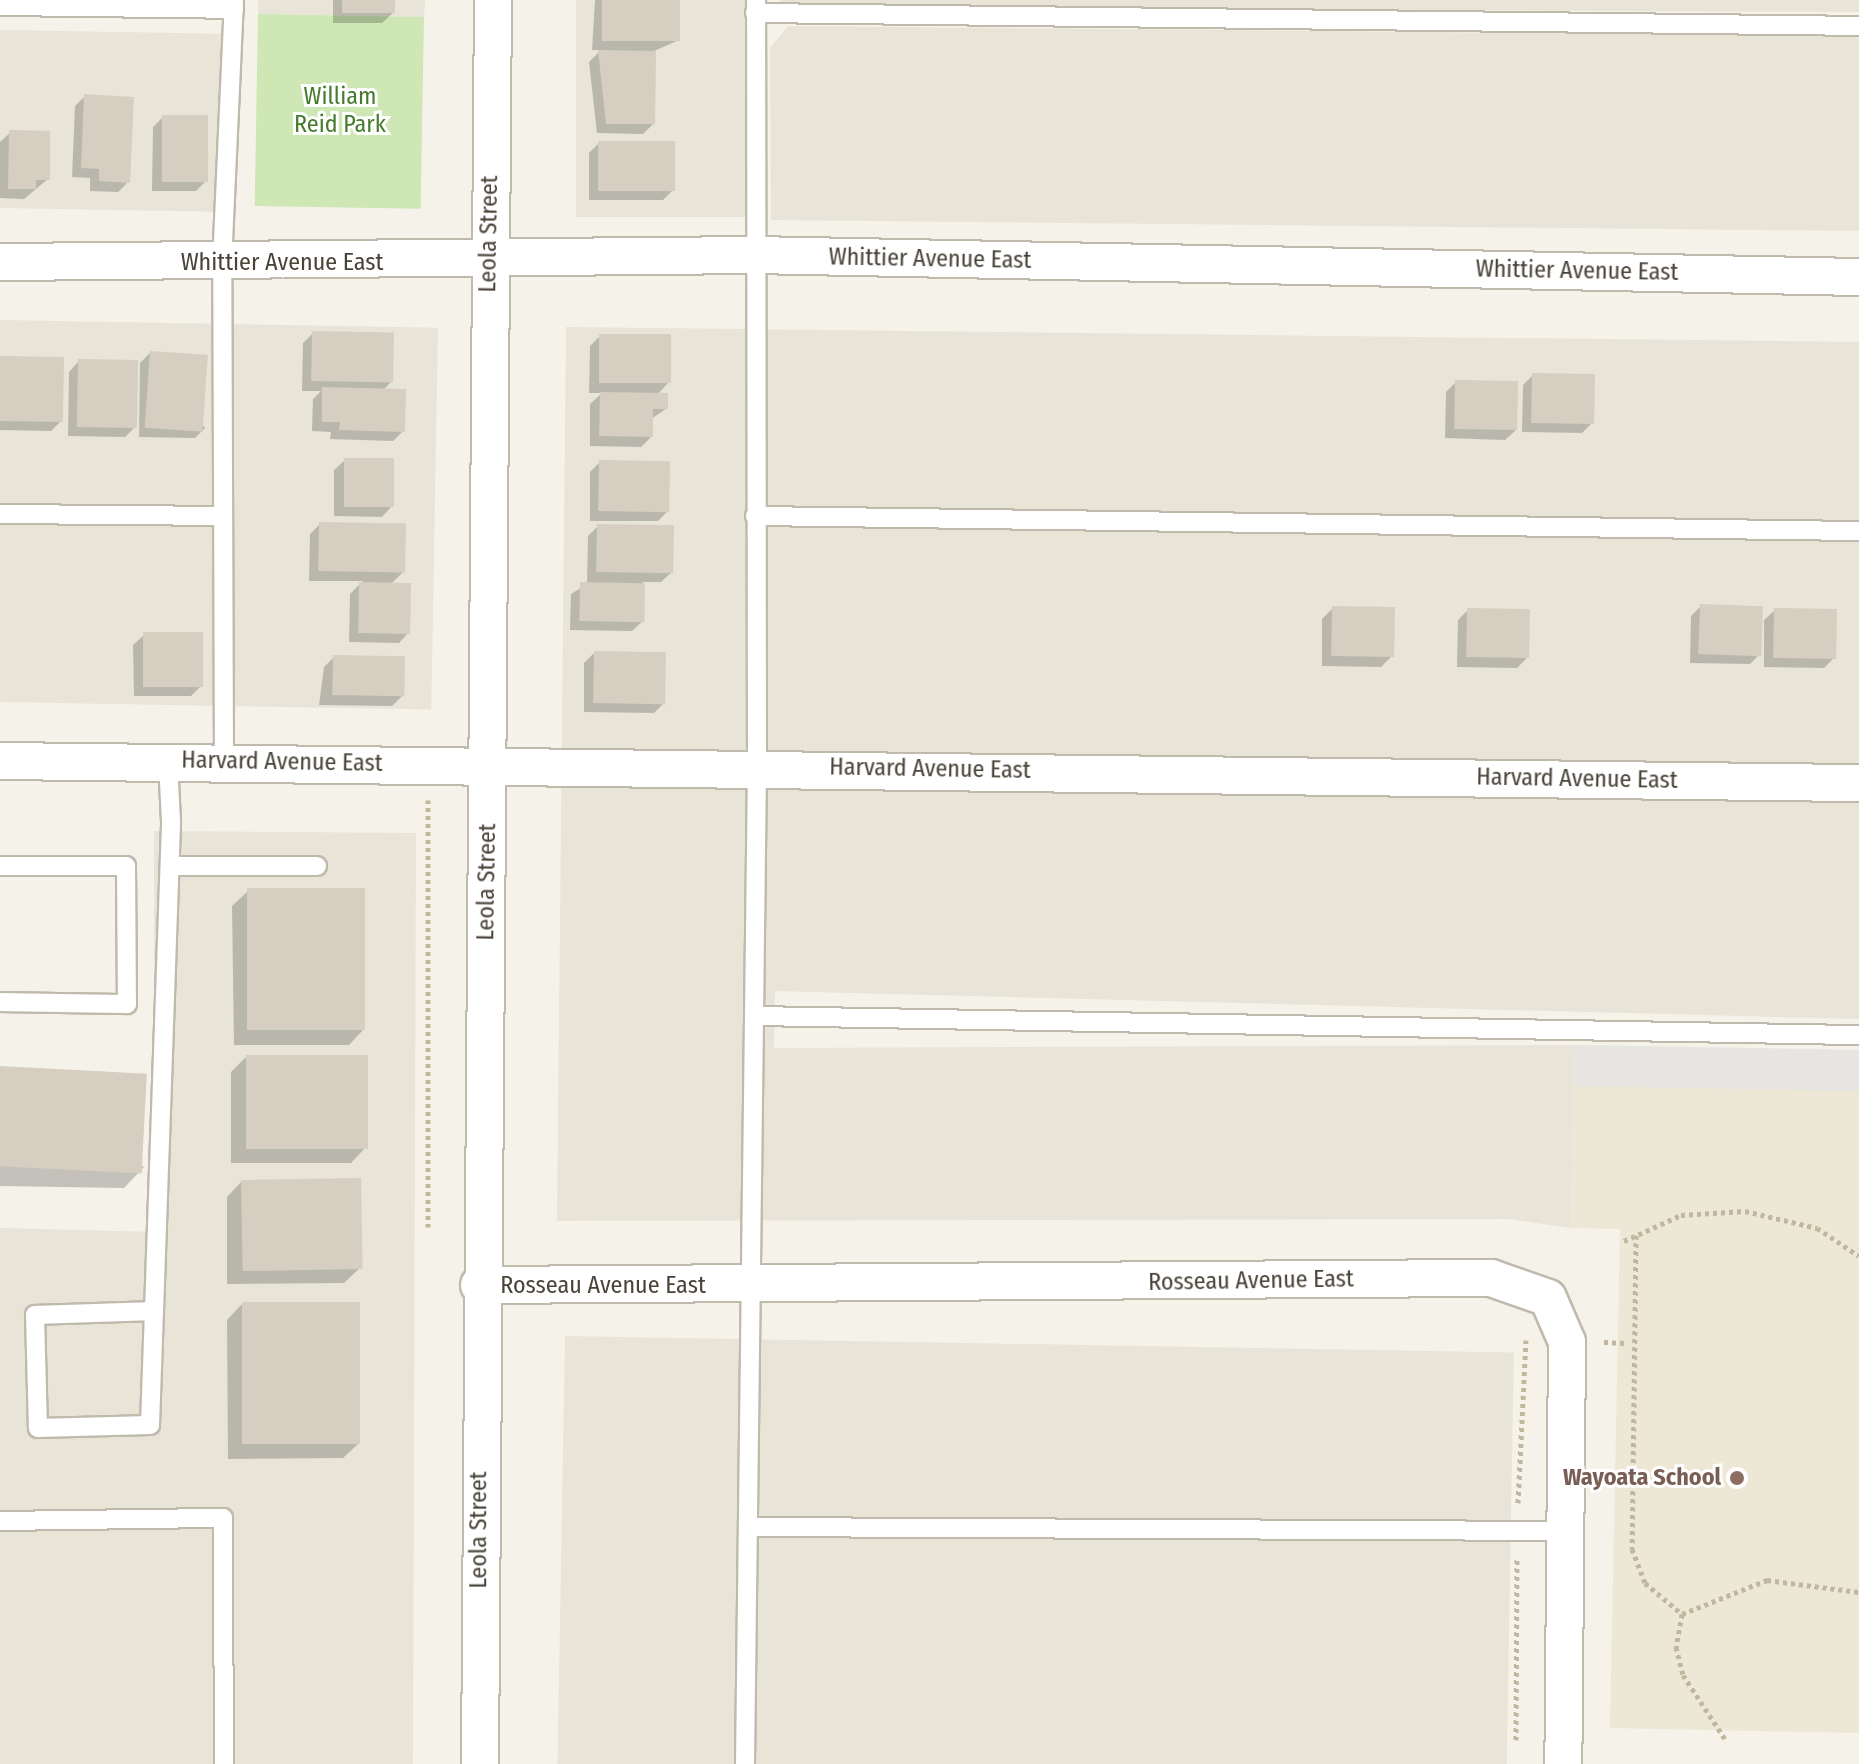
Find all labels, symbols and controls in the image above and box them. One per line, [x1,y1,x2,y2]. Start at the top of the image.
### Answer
park label: William Reid Park [294,83,386,139]
street label: Leola Street [474,175,504,293]
street label: Whittier Avenue East [828,243,1032,275]
street label: Whittier Avenue East [181,249,383,277]
street label: Whittier Avenue East [1475,255,1679,287]
street label: Harvard Avenue East [181,746,383,778]
street label: Harvard Avenue East [829,753,1031,785]
street label: Harvard Avenue East [1476,763,1678,795]
street label: Leola Street [472,823,502,941]
street label: Rosseau Avenue East [1148,1265,1354,1297]
street label: Rosseau Avenue East [500,1272,706,1300]
place label: Wayoata School [1563,1464,1721,1492]
marker: Wayoata School [1728,1469,1746,1487]
street label: Leola Street [465,1471,493,1589]

